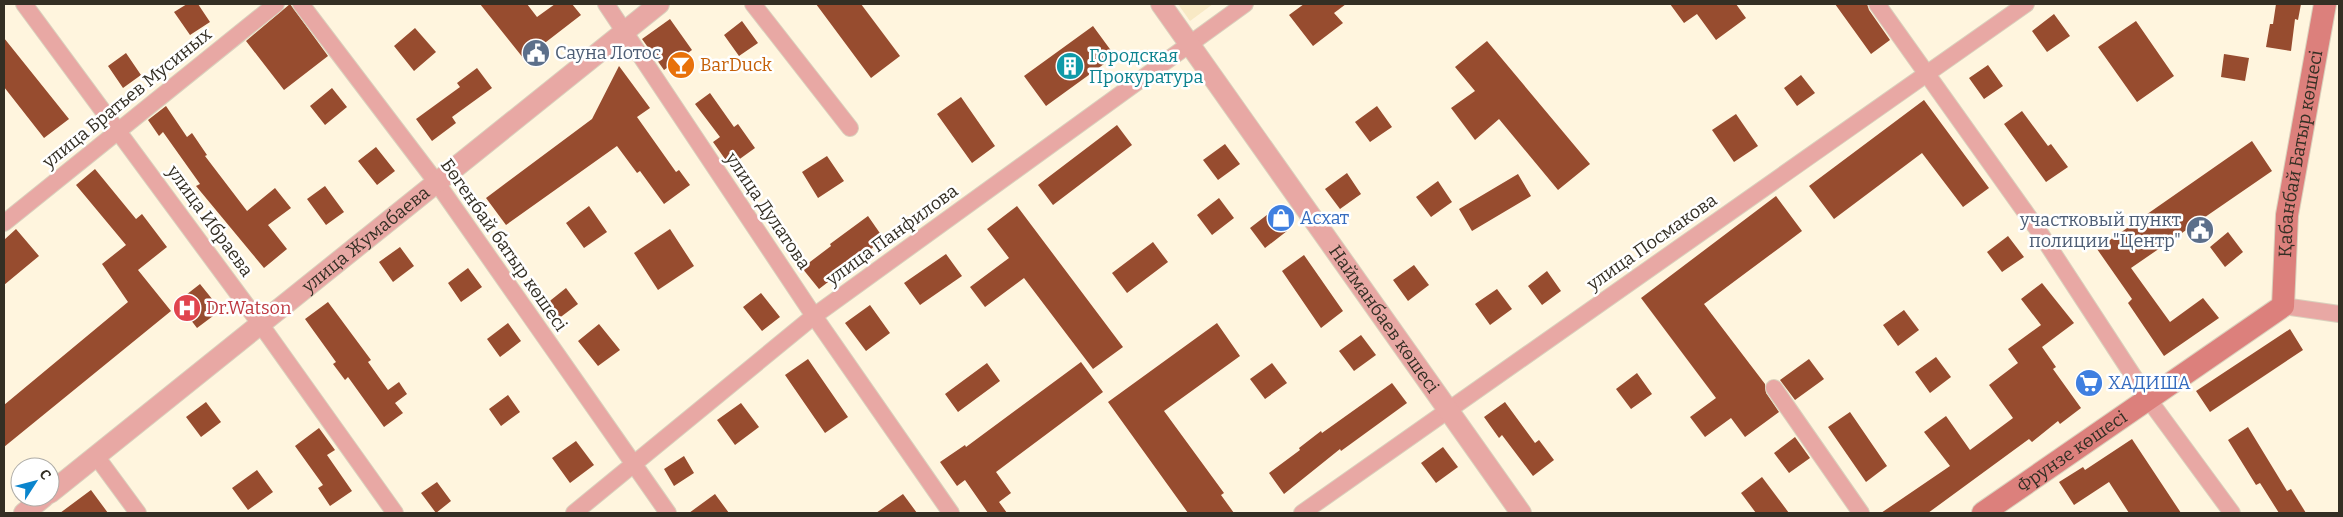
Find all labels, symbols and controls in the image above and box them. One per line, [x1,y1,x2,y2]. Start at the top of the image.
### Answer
street label: улица Братьев Мусиных [37,23,216,174]
public building icon: Сауна Лотос [521,38,551,68]
place label: Сауна Лотос [555,42,661,64]
place label: Городская Прокуратура [1089,45,1203,88]
street label: Қабанбай Батыр көшесі [2274,48,2327,258]
bar icon: BarDuck [666,50,696,80]
building icon: Городская Прокуратура [1055,51,1085,81]
place label: BarDuck [700,54,773,76]
street label: улица Дулатова [720,147,815,274]
street label: Бөгенбай батыр көшесі [436,154,572,336]
street label: улица Ибраева [162,160,258,281]
street label: улица Панфилова [821,180,962,291]
street label: улица Жумабаева [297,181,434,298]
street label: улица Посмакова [1582,189,1721,296]
shop icon: Асхат [1266,203,1296,233]
place label: Асхат [1300,207,1349,229]
place label: участковый пункт полиции "Центр" [2019,209,2181,252]
public building icon: участковый пункт полиции "Центр" [2185,215,2215,245]
street label: Найманбаев көшесі [1324,241,1444,397]
hospital icon: Dr.Watson [172,293,202,323]
place label: Dr.Watson [206,297,292,319]
supermarket icon: ХАДИША [2074,368,2104,398]
place label: ХАДИША [2108,372,2191,394]
street label: Фрунзе көшесі [2013,406,2131,497]
north arrow [10,457,60,507]
text: С [36,466,55,483]

